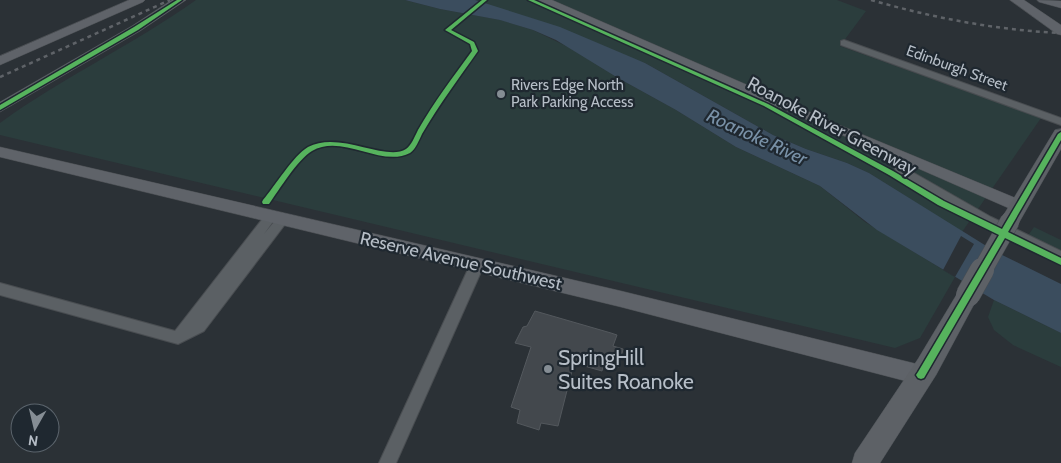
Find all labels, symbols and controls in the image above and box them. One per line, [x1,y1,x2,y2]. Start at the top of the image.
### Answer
street label: Edinburgh Street [904,41,1010,95]
street label: Roanoke River Greenway [744,72,920,180]
place label: Rivers Edge North Park Parking Access [511,76,633,111]
marker: Rivers Edge North Park Parking Access [495,88,507,100]
water label: Roanoke River [703,104,811,170]
street label: Reserve Avenue Southwest [358,227,564,295]
place label: SpringHill Suites Roanoke [558,345,694,394]
marker: SpringHill Suites Roanoke [542,363,554,375]
north arrow [10,403,60,453]
text: N [27,431,39,450]

